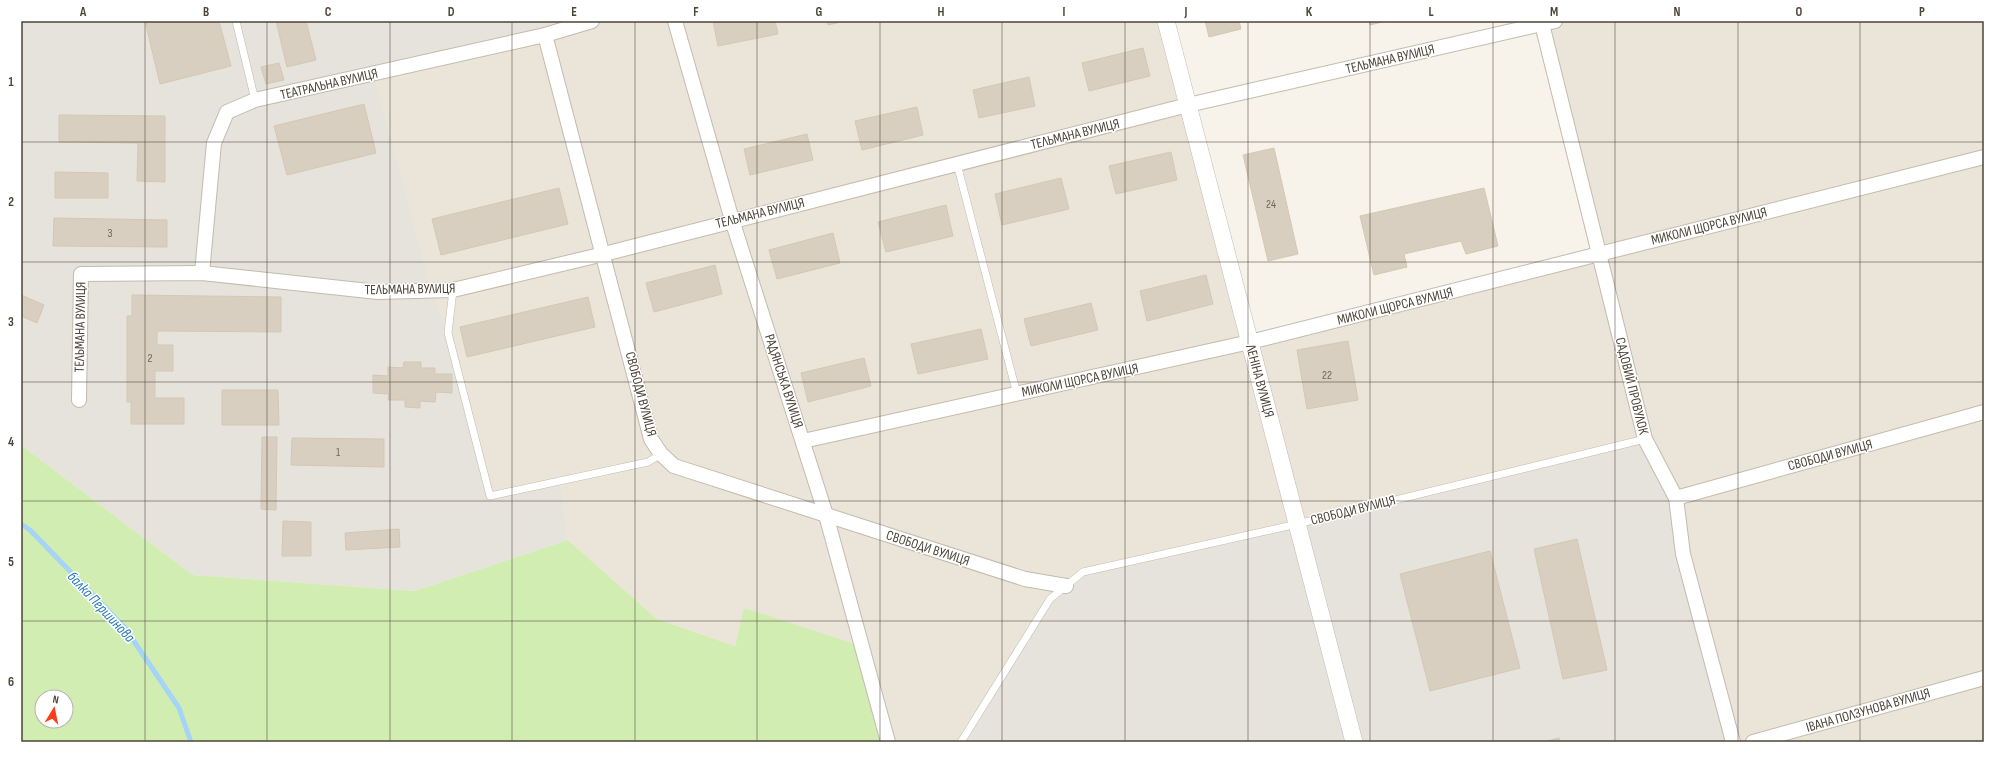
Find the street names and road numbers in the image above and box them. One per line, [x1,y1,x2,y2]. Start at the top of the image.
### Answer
street label: ТЕЛЬМАНА ВУЛИЦЯ [1344,41,1436,77]
street label: ТЕАТРАЛЬНА ВУЛИЦЯ [279,65,379,103]
street label: ТЕЛЬМАНА ВУЛИЦЯ [1029,115,1121,153]
street label: ТЕЛЬМАНА ВУЛИЦЯ [714,194,806,232]
street label: МИКОЛИ ЩОРСА ВУЛИЦЯ [1649,203,1769,249]
street label: ТЕЛЬМАНА ВУЛИЦЯ [364,280,456,298]
street label: ТЕЛЬМАНА ВУЛИЦЯ [71,281,89,373]
street label: МИКОЛИ ЩОРСА ВУЛИЦЯ [1335,283,1455,329]
street label: РАДЯНСЬКА ВУЛИЦЯ [761,332,807,430]
street label: САДОВИЙ ПРОВУЛОК [1612,336,1652,437]
street label: ЛЕНІНА ВУЛИЦЯ [1242,342,1278,419]
street label: СВОБОДИ ВУЛИЦЯ [622,350,660,438]
street label: МИКОЛИ ЩОРСА ВУЛИЦЯ [1020,359,1140,401]
street label: СВОБОДИ ВУЛИЦЯ [1786,436,1874,474]
street label: СВОБОДИ ВУЛИЦЯ [1309,491,1397,529]
street label: СВОБОДИ ВУЛИЦЯ [884,526,972,570]
street label: ІВАНА ПОЛЗУНОВА ВУЛИЦЯ [1804,684,1932,736]

